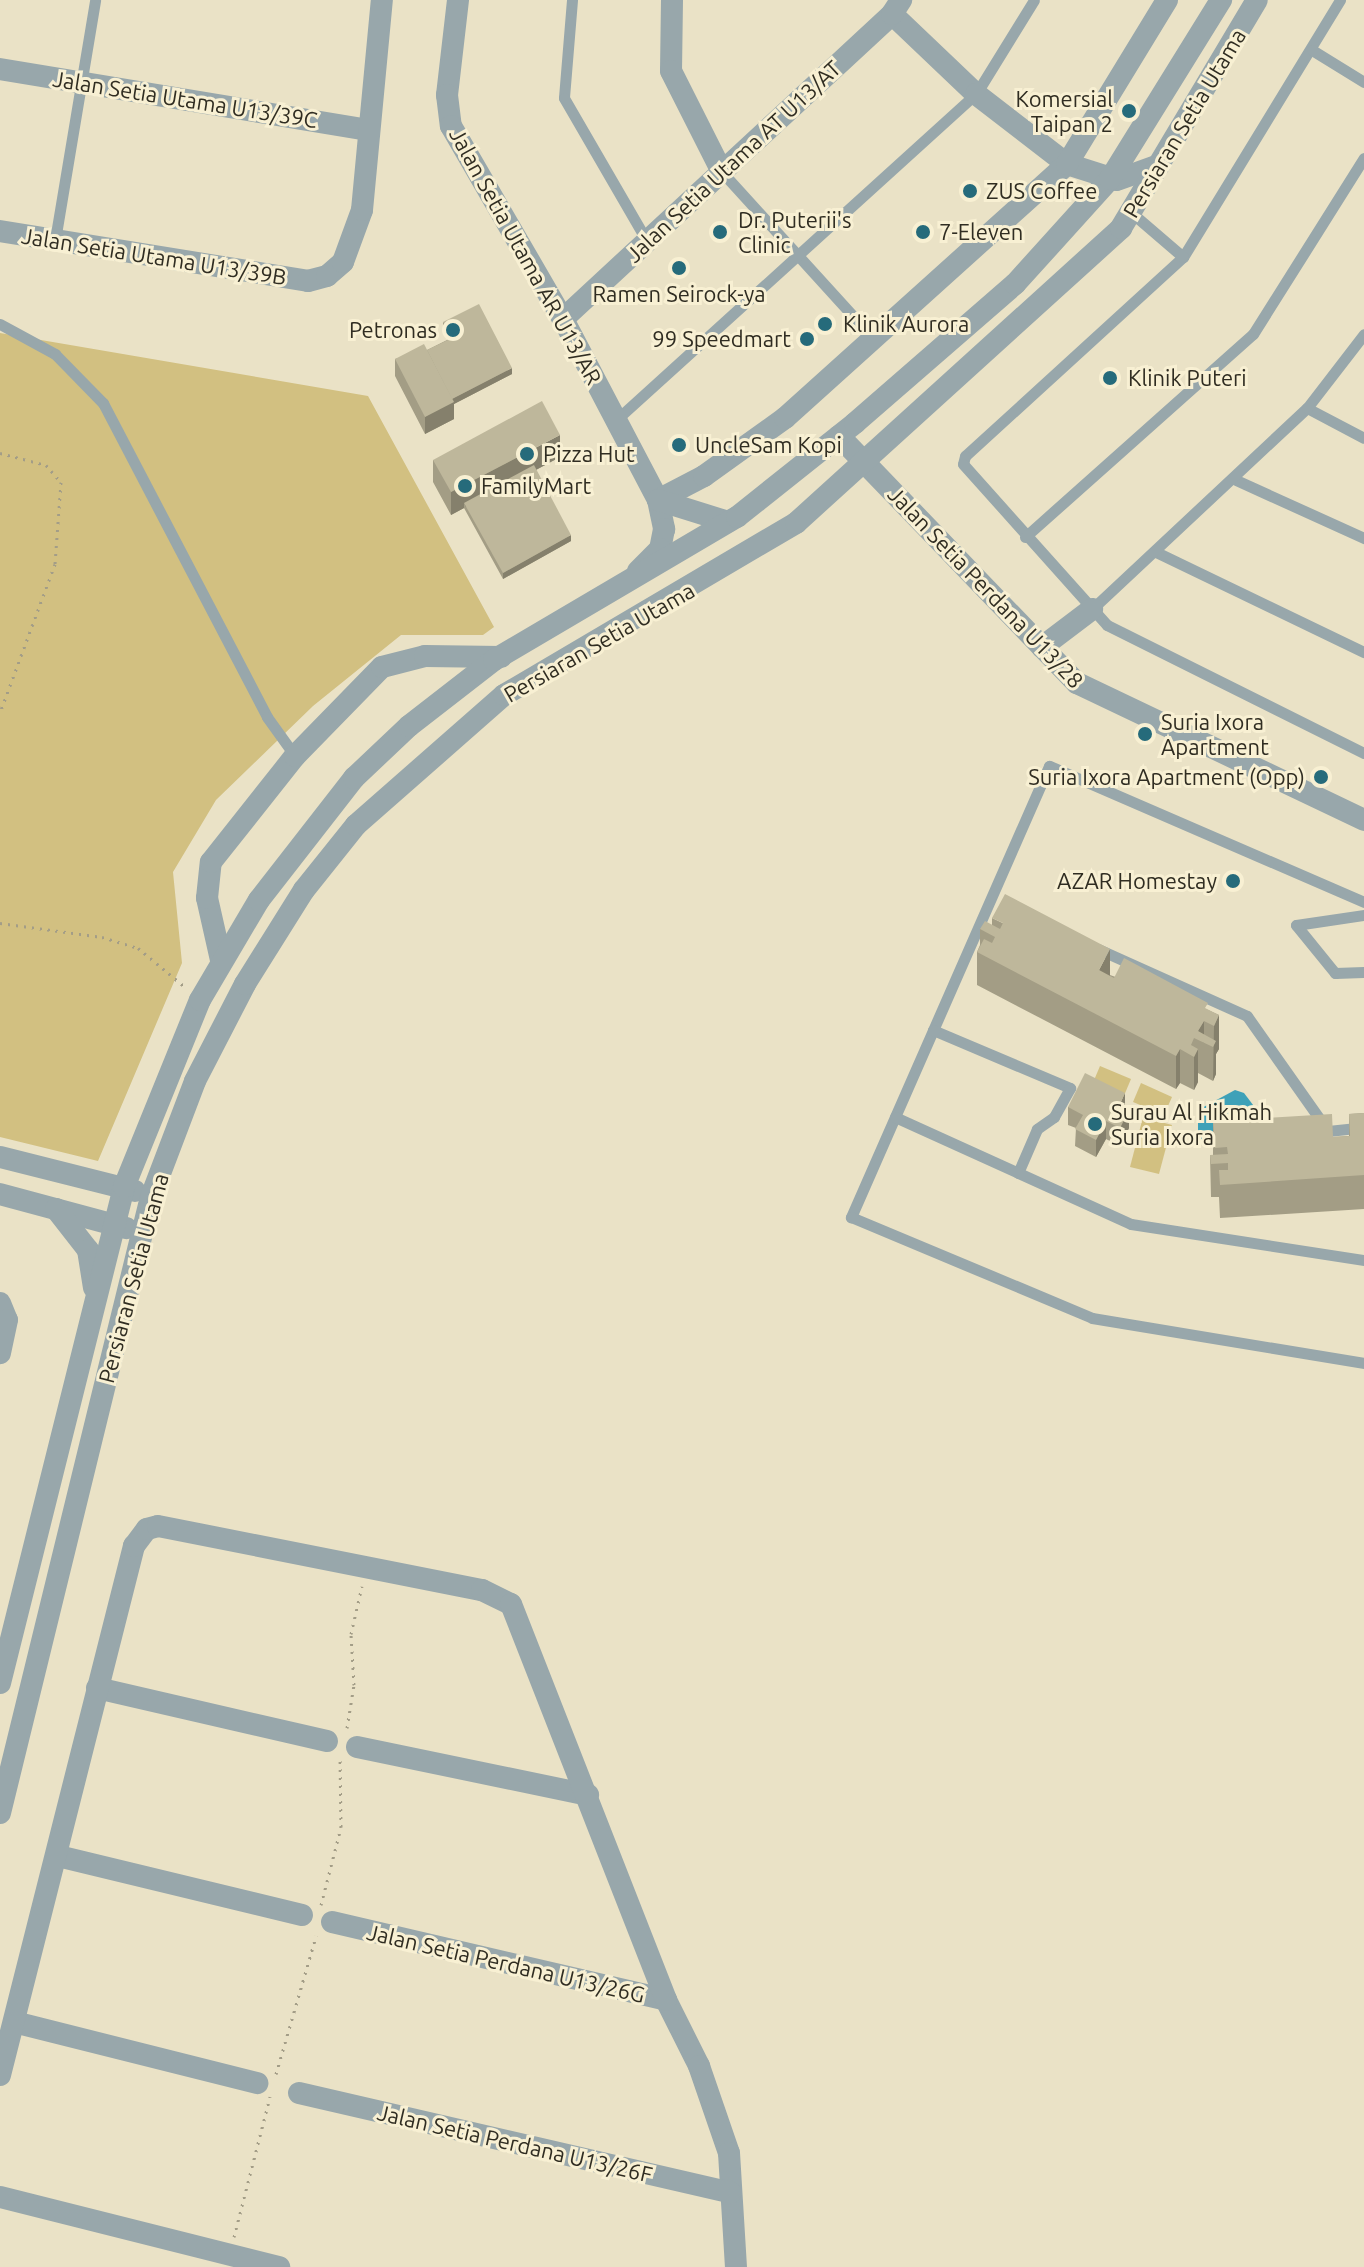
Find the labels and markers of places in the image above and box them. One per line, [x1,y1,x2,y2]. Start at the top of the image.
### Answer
place label: Komersial Taipan 2 [1016,85,1113,136]
marker: Komersial Taipan 2 [1120,102,1138,120]
place label: ZUS Coffee [986,178,1097,204]
marker: ZUS Coffee [961,182,979,200]
place label: Dr. Puterii's Clinic [738,206,852,258]
place label: 7-Eleven [939,219,1023,245]
marker: Dr. Puterii's Clinic [709,221,731,243]
marker: 7-Eleven [914,223,932,241]
marker: Ramen Seirock-ya [670,259,688,277]
place label: Ramen Seirock-ya [592,281,766,307]
place label: Klinik Aurora [843,311,969,337]
marker: Klinik Aurora [814,313,836,335]
place label: Petronas [349,317,437,343]
marker: Petronas [444,321,462,339]
place label: 99 Speedmart [652,326,791,352]
marker: 99 Speedmart [798,330,816,348]
place label: Klinik Puteri [1128,365,1247,391]
marker: Klinik Puteri [1099,367,1121,389]
place label: UncleSam Kopi [695,432,842,458]
marker: UncleSam Kopi [670,436,688,454]
place label: Pizza Hut [543,441,635,467]
marker: Pizza Hut [518,445,536,463]
place label: FamilyMart [481,473,591,499]
marker: FamilyMart [456,477,474,495]
place label: Suria Ixora Apartment [1161,708,1269,760]
marker: Suria Ixora Apartment [1136,725,1154,743]
place label: Suria Ixora Apartment (Opp) [1028,764,1305,790]
marker: Suria Ixora Apartment (Opp) [1312,768,1330,786]
place label: AZAR Homestay [1057,868,1217,894]
marker: AZAR Homestay [1224,872,1242,890]
place label: Surau Al Hikmah Suria Ixora [1111,1098,1272,1150]
marker: Surau Al Hikmah Suria Ixora [1086,1115,1104,1133]

